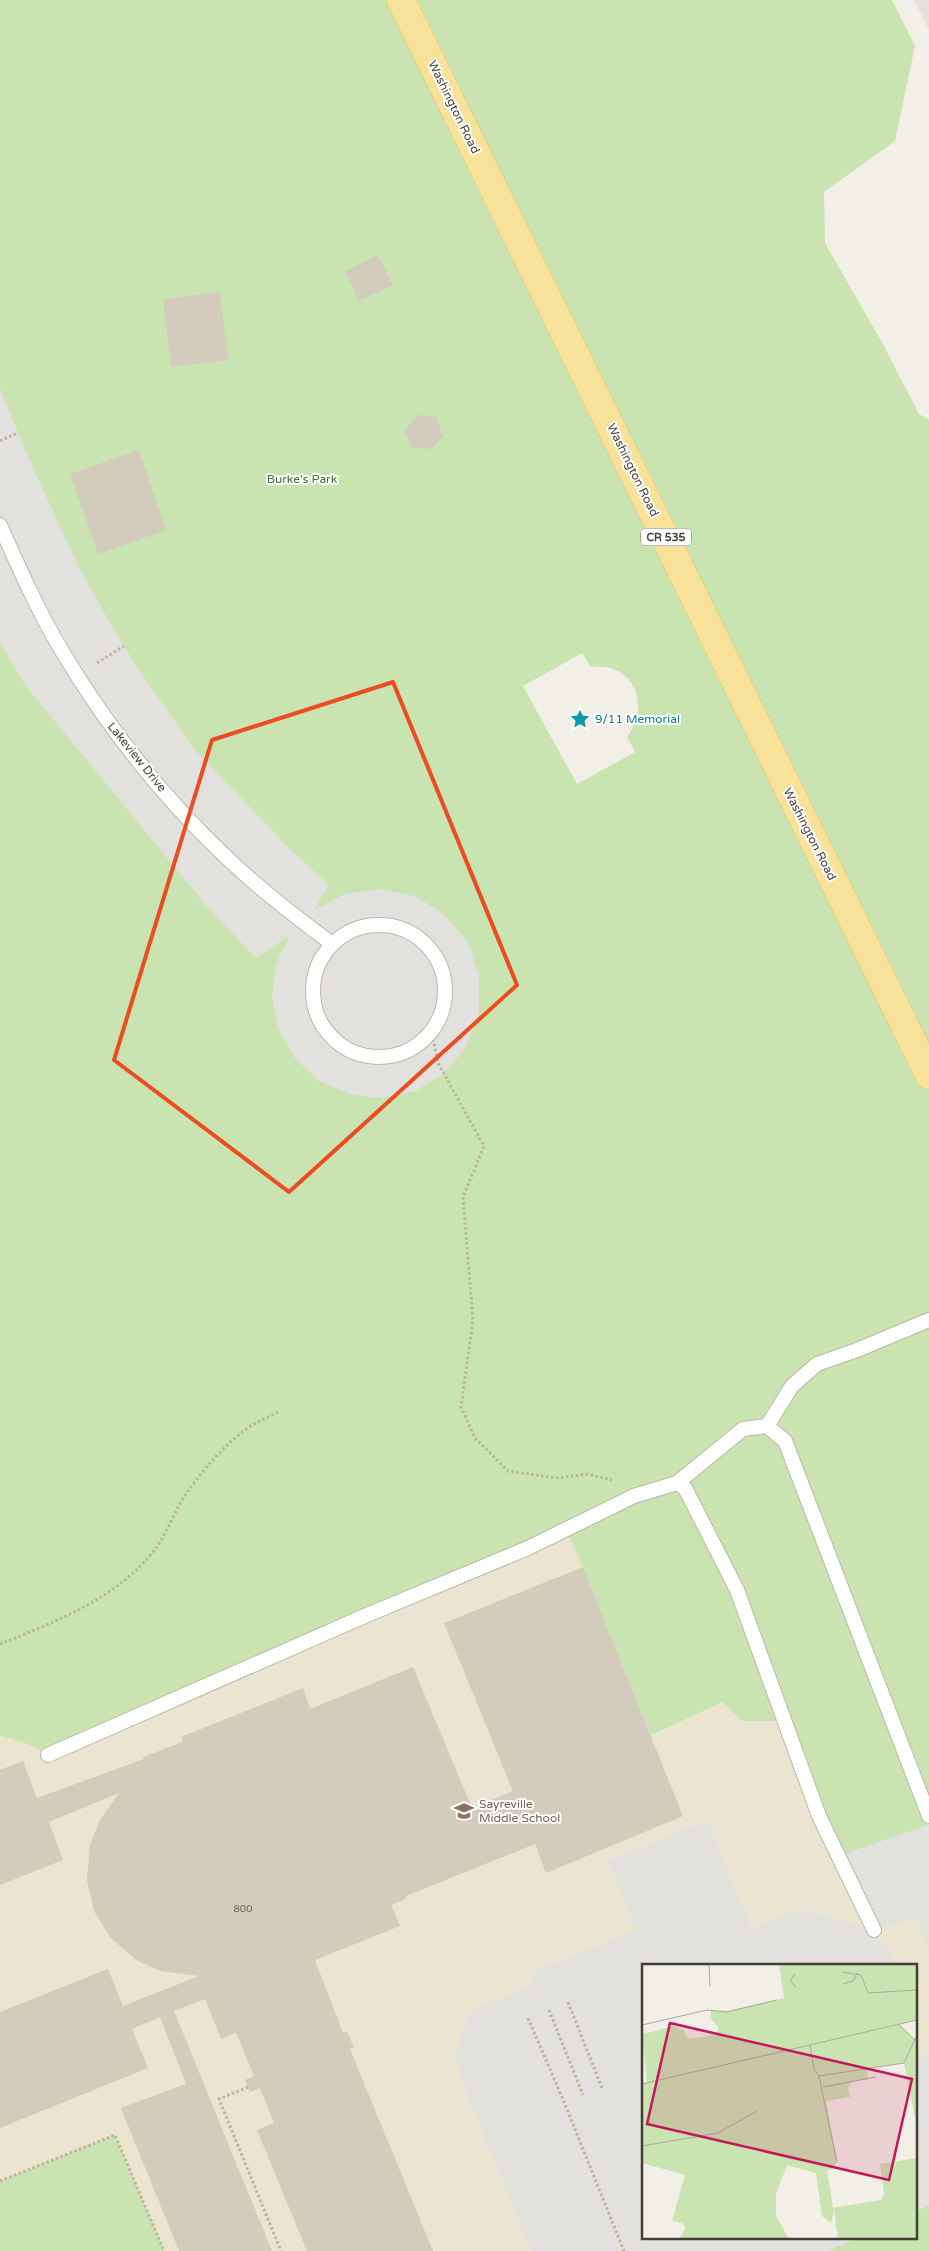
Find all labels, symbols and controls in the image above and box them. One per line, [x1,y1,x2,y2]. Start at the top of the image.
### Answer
street label: Washington Road [425,58,483,156]
street label: Washington Road [604,421,662,519]
park label: Burke's Park [267,472,338,486]
road number: CR 535 [641,528,691,546]
place icon: 9/11 Memorial [569,708,591,730]
place label: 9/11 Memorial [595,712,680,726]
street label: Lakeview Drive [105,720,169,795]
street label: Washington Road [781,786,839,882]
place label: Sayreville Middle School [479,1797,560,1825]
school or university icon: Sayreville Middle School [453,1800,475,1822]
house number: 800 [234,1903,252,1915]
inset map [642,1964,916,2238]

